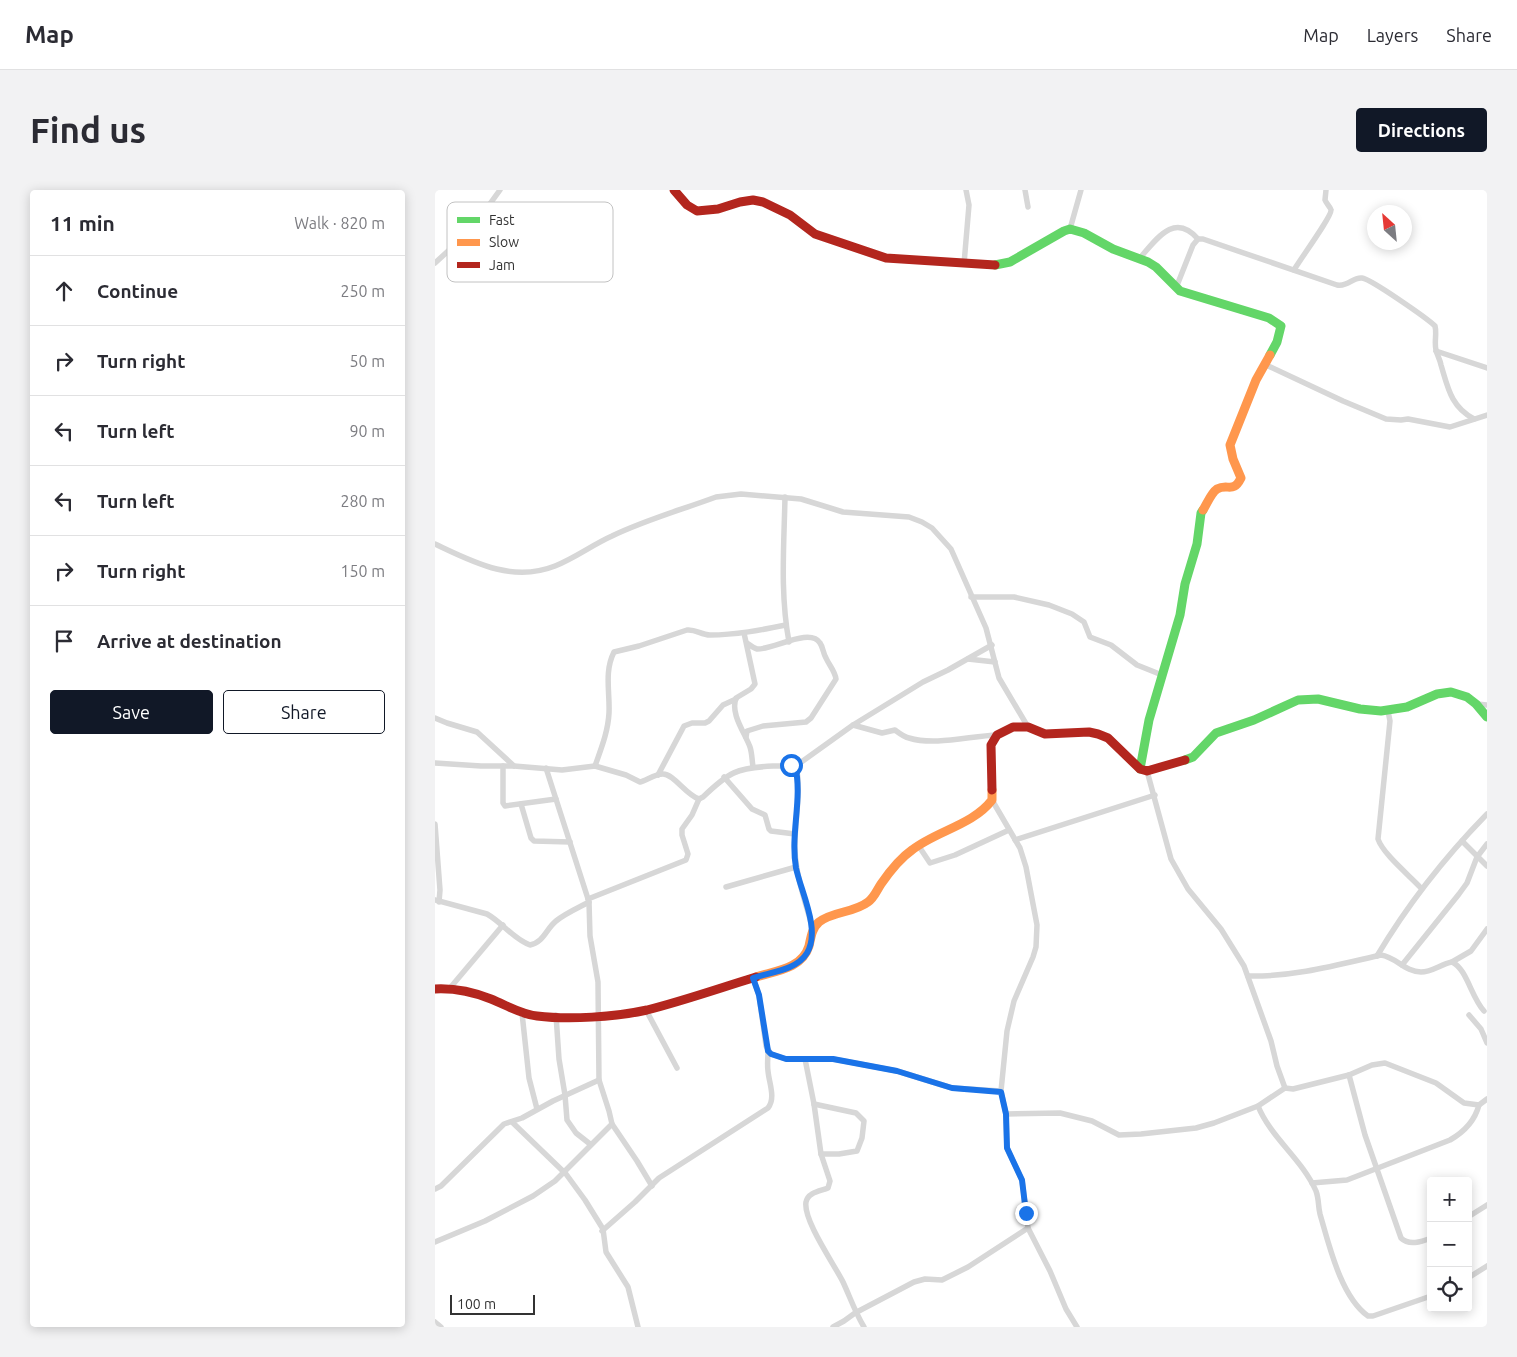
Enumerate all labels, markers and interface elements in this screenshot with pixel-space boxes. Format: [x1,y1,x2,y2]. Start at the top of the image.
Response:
text: Map [25,21,74,48]
text: Map [1303,25,1339,45]
text: Layers [1367,25,1418,45]
text: Share [1446,25,1492,45]
button: Directions [1356,108,1487,152]
text: Find us [30,110,146,150]
legend [447,202,613,282]
north arrow [1367,205,1412,250]
text: 11 min [50,211,115,235]
text: Fast [489,212,515,228]
text: Walk · 820 m [294,214,385,232]
text: Slow [489,234,519,250]
text: Jam [489,257,515,273]
icon: ahead [50,277,78,305]
text: Continue [97,280,178,302]
text: 250 m [340,282,385,300]
icon: right [50,347,78,375]
text: Turn right [97,350,185,372]
text: 50 m [349,352,385,370]
icon: left [50,417,78,445]
text: Turn left [97,420,175,442]
text: 90 m [349,422,385,440]
icon: left [50,487,78,515]
text: Turn left [97,490,175,512]
text: 280 m [340,492,385,510]
icon: right [50,557,78,585]
text: Turn right [97,560,185,582]
text: 150 m [340,562,385,580]
icon: arrive [50,627,78,655]
text: Arrive at destination [97,630,282,652]
button: Save [50,690,213,734]
button: Share [223,690,385,734]
route start [780,754,803,777]
map controls [1427,1177,1472,1312]
button: + [1427,1177,1472,1222]
route end [1015,1202,1038,1225]
button: − [1427,1222,1472,1267]
button: locate [1427,1267,1472,1312]
scale bar [450,1292,535,1315]
text: 100 m [457,1296,496,1312]

